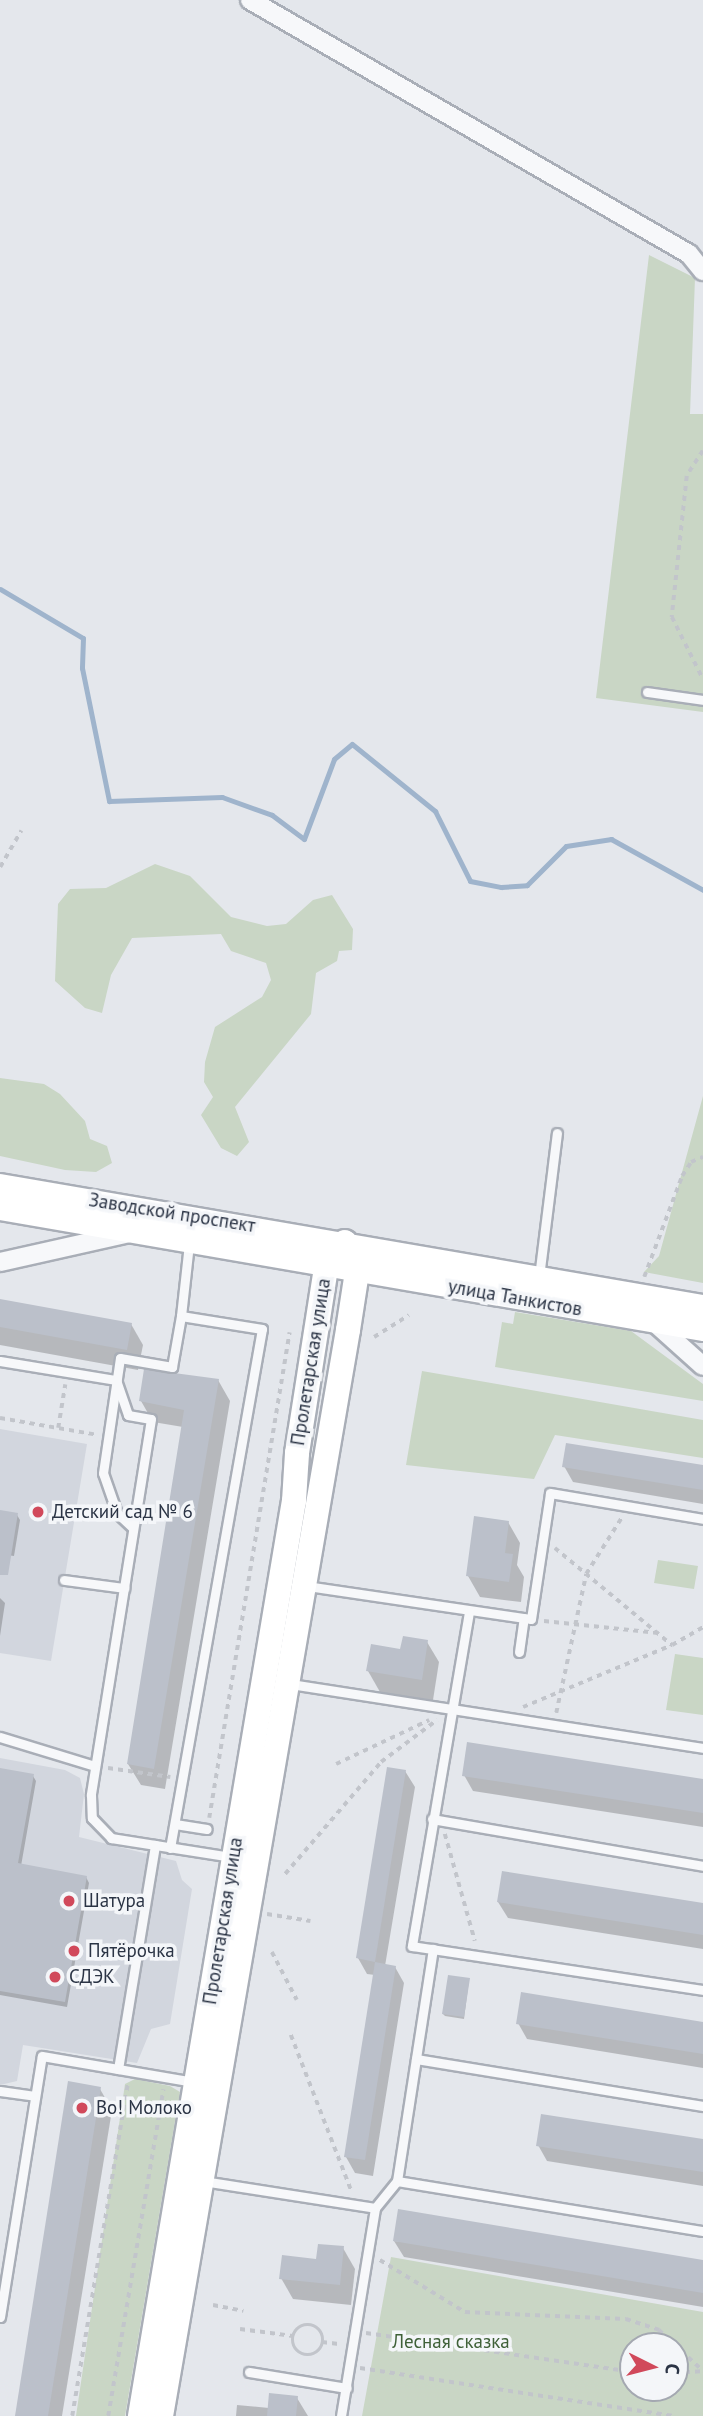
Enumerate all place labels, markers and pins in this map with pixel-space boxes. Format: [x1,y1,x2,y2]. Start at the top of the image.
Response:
place label: Детский сад № 6 [52,1501,193,1523]
marker: Детский сад № 6 [30,1504,46,1520]
place label: Шатура [83,1890,145,1912]
marker: Шатура [61,1893,77,1909]
place label: Пятёрочка [88,1940,175,1962]
marker: Пятёрочка [66,1943,82,1959]
place label: СДЭК [69,1966,115,1988]
marker: СДЭК [47,1969,63,1985]
place label: Во! Молоко [96,2097,192,2119]
marker: Во! Молоко [74,2100,90,2116]

